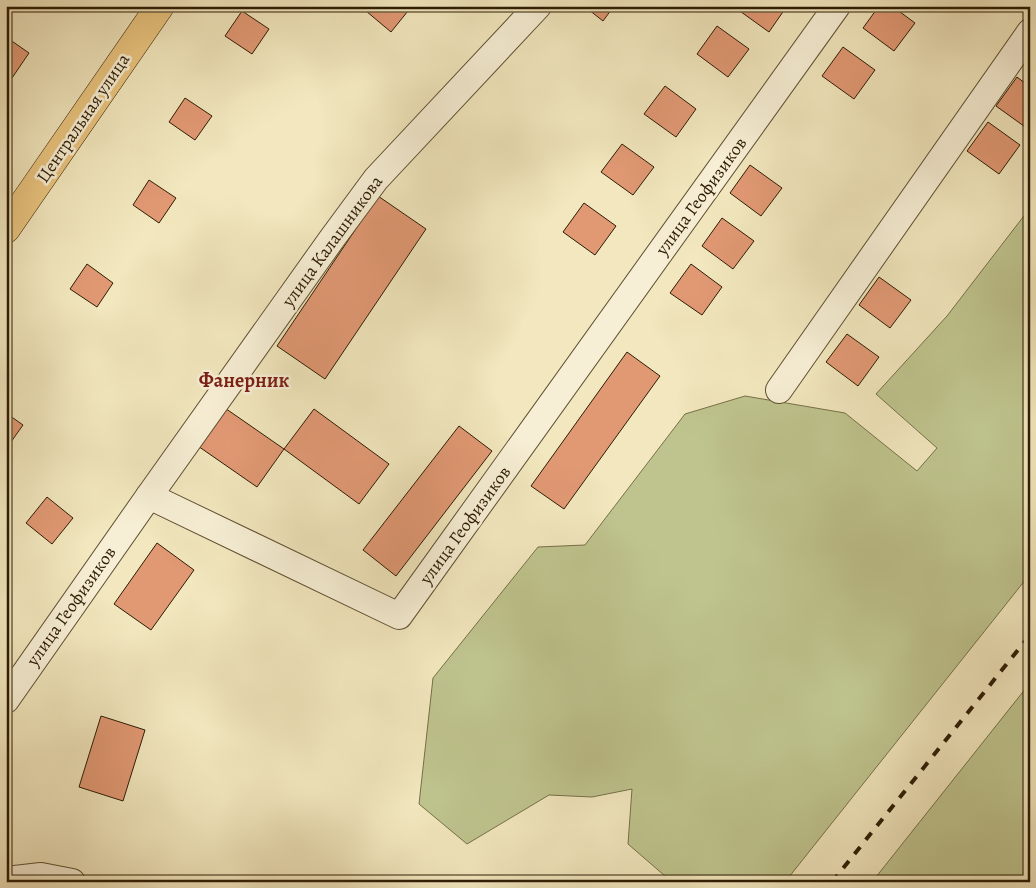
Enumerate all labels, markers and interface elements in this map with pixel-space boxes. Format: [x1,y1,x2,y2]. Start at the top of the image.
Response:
street label: Центральная улица [31,48,136,187]
street label: улица Геофизиков [649,132,752,261]
street label: улица Калашникова [276,170,388,312]
district label: Фанерник [199,367,290,394]
street label: улица Геофизиков [413,461,516,590]
street label: улица Геофизиков [20,541,121,671]

